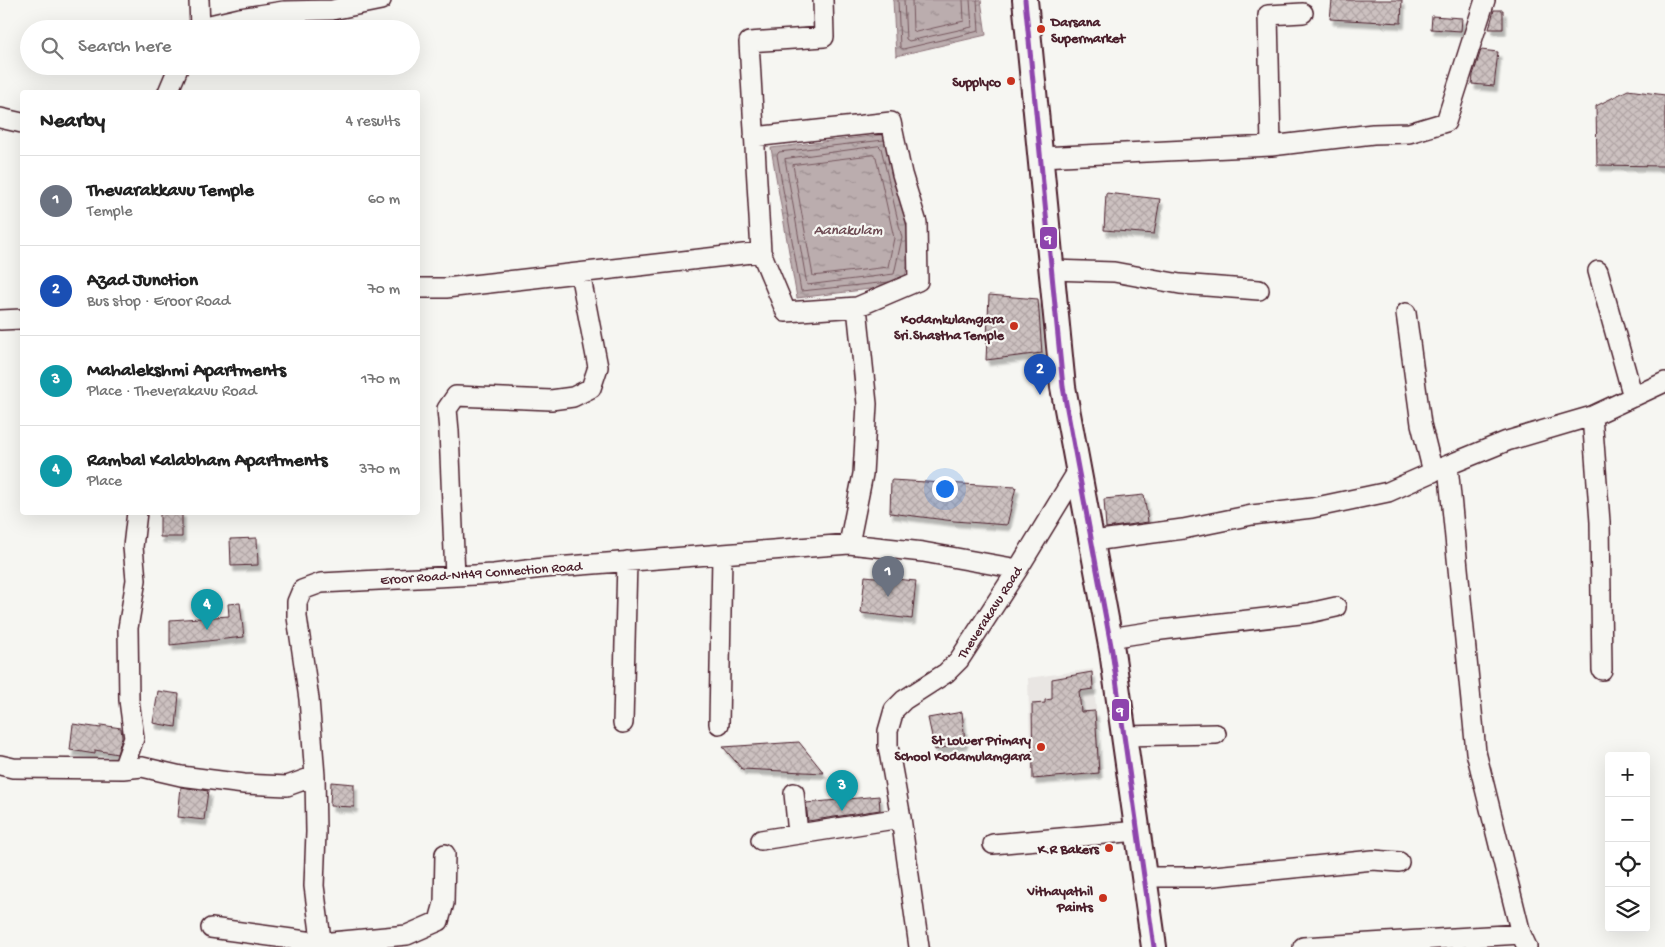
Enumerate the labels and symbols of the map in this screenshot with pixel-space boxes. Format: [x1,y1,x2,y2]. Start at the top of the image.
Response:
place label: Darsana Supermarket [1049,15,1126,48]
marker: Darsana Supermarket [1035,23,1047,35]
place label: Supplyco [952,75,1002,92]
marker: Supplyco [1005,75,1017,87]
water label: Aanakulam [814,222,883,240]
line badge: 9 [1039,226,1058,250]
text: 9 [1043,232,1052,249]
place label: Kodamkulamgara Sri.Shastha Temple [894,312,1005,345]
marker: Kodamkulamgara Sri.Shastha Temple [1008,320,1020,332]
pin: 2 [1024,354,1056,395]
your location [932,476,958,502]
pin: 1 [872,556,904,597]
street label: Eroor Road-NH49 Connection Road [380,559,584,590]
street label: Theverakavu Road [954,562,1028,664]
pin: 4 [191,589,223,630]
line badge: 9 [1111,698,1130,722]
text: 9 [1115,704,1124,721]
place label: St Lower Primary School Kodamulamgara [895,733,1032,766]
marker: St Lower Primary School Kodamulamgara [1035,741,1047,753]
pin: 3 [826,770,858,811]
place label: K.R Bakers [1037,842,1100,859]
marker: K.R Bakers [1103,842,1115,854]
place label: Vithayathil Paints [1026,884,1094,917]
marker: Vithayathil Paints [1097,892,1109,904]

